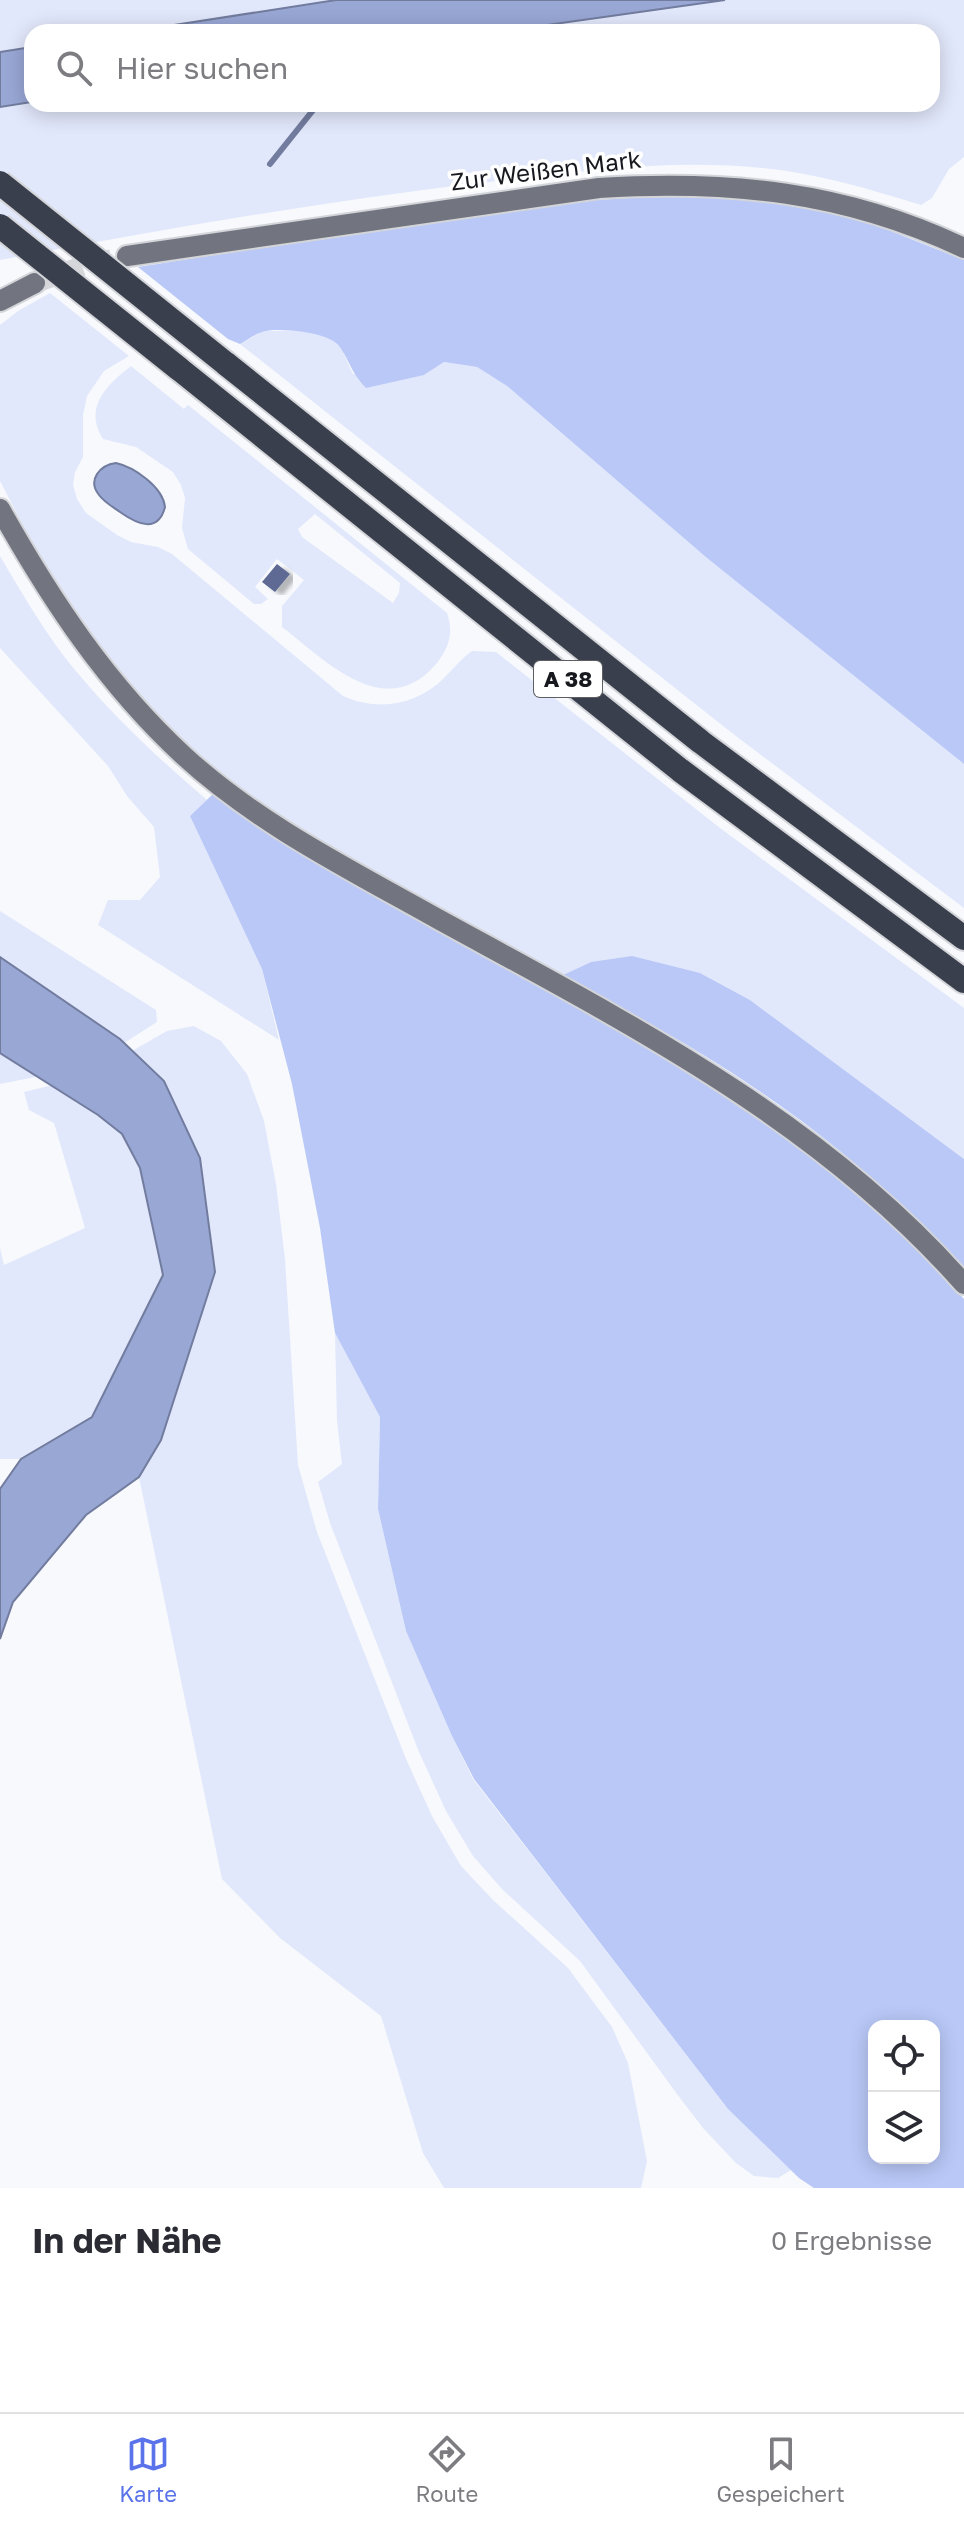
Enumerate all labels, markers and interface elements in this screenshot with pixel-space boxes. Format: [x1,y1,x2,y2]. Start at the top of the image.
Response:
search box [24,24,940,112]
icon: search [52,46,96,90]
text: Hier suchen [116,50,288,86]
street label: Zur Weißen Mark [449,143,643,196]
road number: A 38 [534,661,602,697]
map controls [868,2020,940,2164]
button: locate [868,2020,940,2092]
button: layers [868,2092,940,2164]
text: In der Nähe [32,2220,222,2260]
text: 0 Ergebnisse [771,2225,932,2256]
tab: Karte [119,2432,177,2507]
tab: Route [415,2432,478,2507]
tab: Gespeichert [717,2432,845,2507]

